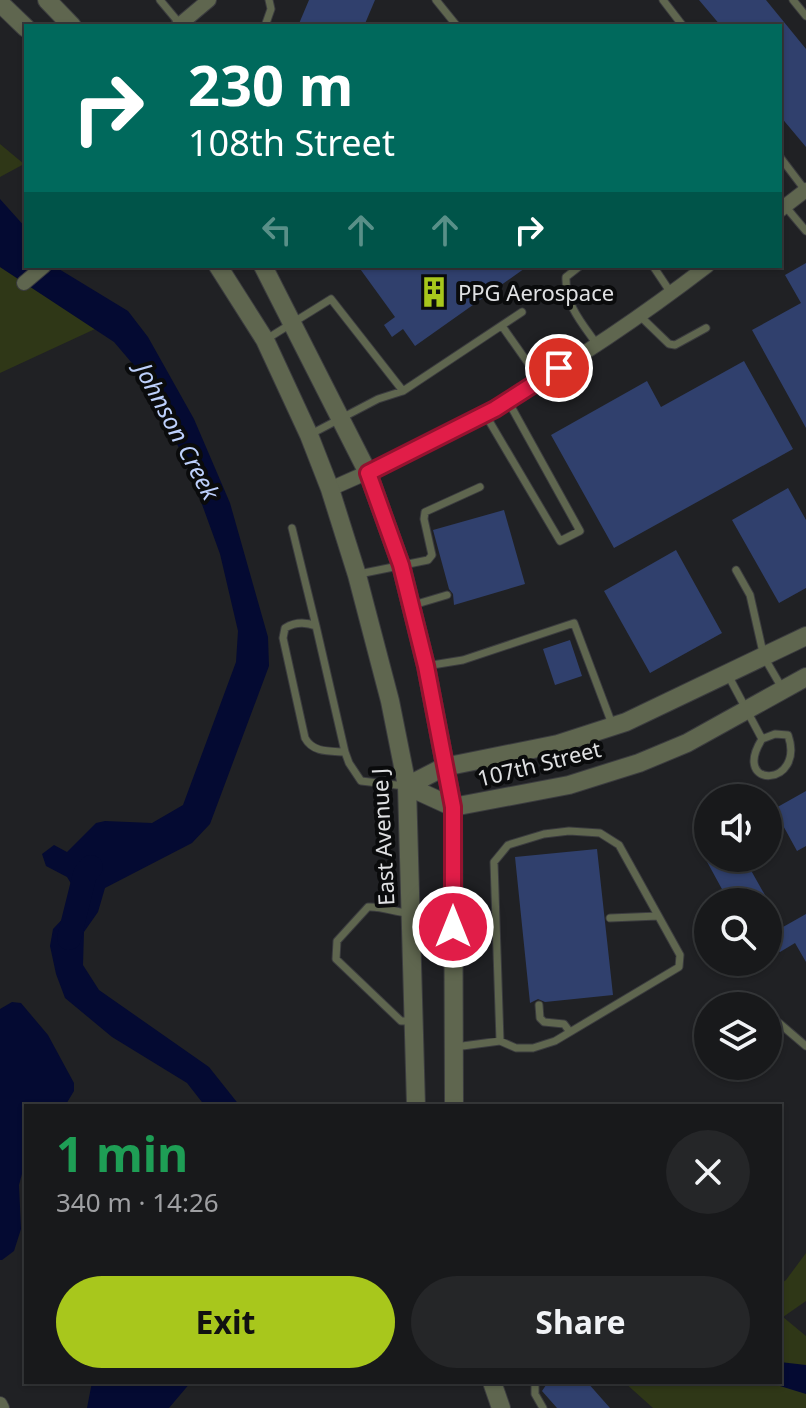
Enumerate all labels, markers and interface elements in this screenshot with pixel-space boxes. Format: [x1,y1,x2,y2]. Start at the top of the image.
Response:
text: 230 m [188,46,353,122]
icon: right [56,56,160,160]
text: 108th Street [188,118,395,167]
icon: left [255,208,299,252]
icon: ahead [339,208,383,252]
icon: ahead [423,208,467,252]
icon: right [507,208,551,252]
building icon: PPG Aerospace [417,275,451,309]
place label: PPG Aerospace [458,277,614,307]
pin [525,334,593,402]
icon: arrive [537,346,581,390]
water label: Johnson Creek [126,353,229,506]
street label: 107th Street [474,733,604,793]
street label: East Avenue J [363,767,401,907]
map controls [694,784,782,1080]
button: sound [694,784,782,872]
position arrow [411,885,495,969]
button: search [694,888,782,976]
button: layers [694,992,782,1080]
text: 1 min [56,1121,188,1186]
button: close [666,1130,750,1214]
text: 340 m · 14:26 [56,1184,219,1220]
button: Exit [56,1276,395,1368]
button: Share [411,1276,750,1368]

